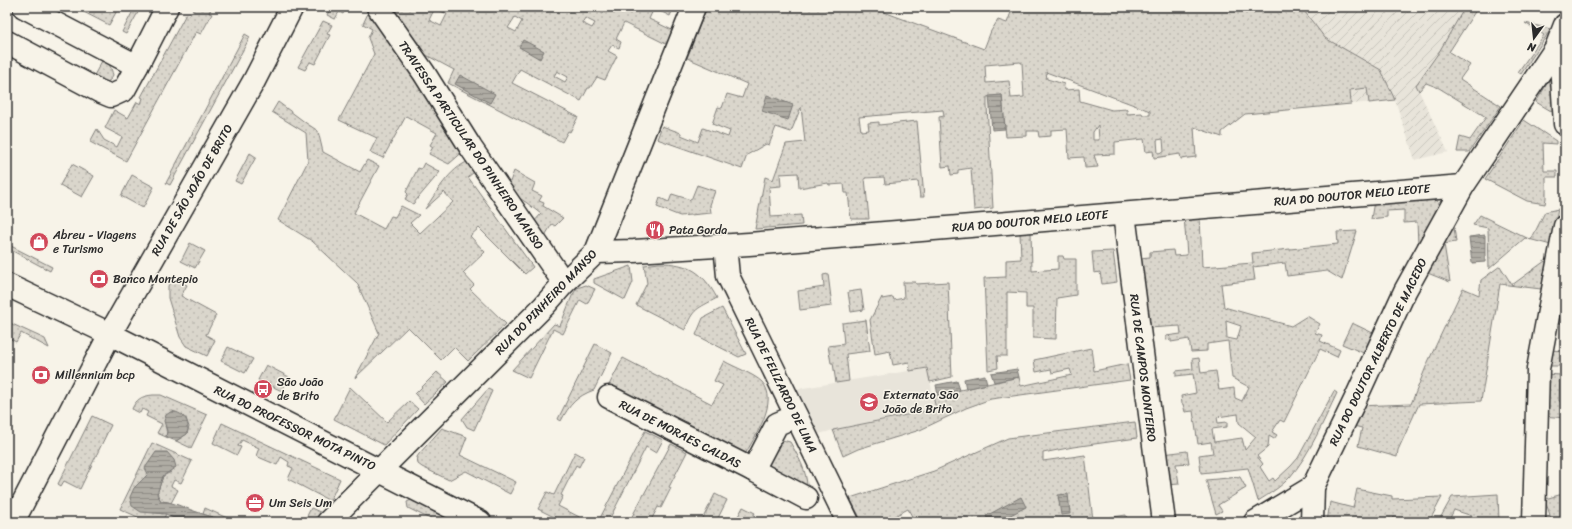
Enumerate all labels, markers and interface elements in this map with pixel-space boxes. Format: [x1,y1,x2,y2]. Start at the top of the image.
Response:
north arrow [1514,18,1554,58]
street label: TRAVESSA PARTICULAR DO PINHEIRO MANSO [392,36,550,254]
text: N [1525,37,1539,58]
street label: RUA DE SÃO JOÃO DE BRITO [145,120,239,260]
street label: RUA DO DOUTOR MELO LEOTE [1273,177,1432,213]
street label: RUA DO DOUTOR MELO LEOTE [951,203,1110,239]
restaurant icon: Pata Gorda [644,219,666,241]
place label: Pata Gorda [669,219,727,241]
place label: Abreu - Viagens e Turismo [52,224,136,260]
shop icon: Abreu - Viagens e Turismo [28,231,50,253]
street label: RUA DO PINHEIRO MANSO [489,244,603,360]
street label: RUA DO DOUTOR ALBERTO DE MACEDO [1323,254,1433,450]
bank icon: Banco Montepio [88,268,110,290]
place label: Banco Montepio [113,268,198,290]
street label: RUA DE CAMPOS MONTEIRO [1123,293,1163,444]
street label: RUA DE FELIZARDO DE LIMA [739,313,824,457]
bank icon: Millennium bcp [30,364,52,386]
place label: Millennium bcp [55,364,136,386]
place label: São João de Brito [277,371,324,407]
bus stop icon: São João de Brito [252,378,274,400]
street label: RUA DO PROFESSOR MOTA PINTO [210,379,380,477]
place label: Externato São João de Brito [882,384,959,420]
school or university icon: Externato São João de Brito [858,391,880,413]
street label: RUA DE MORAES CALDAS [615,394,745,475]
office icon: Um Seis Um [244,492,266,514]
place label: Um Seis Um [269,492,332,514]

